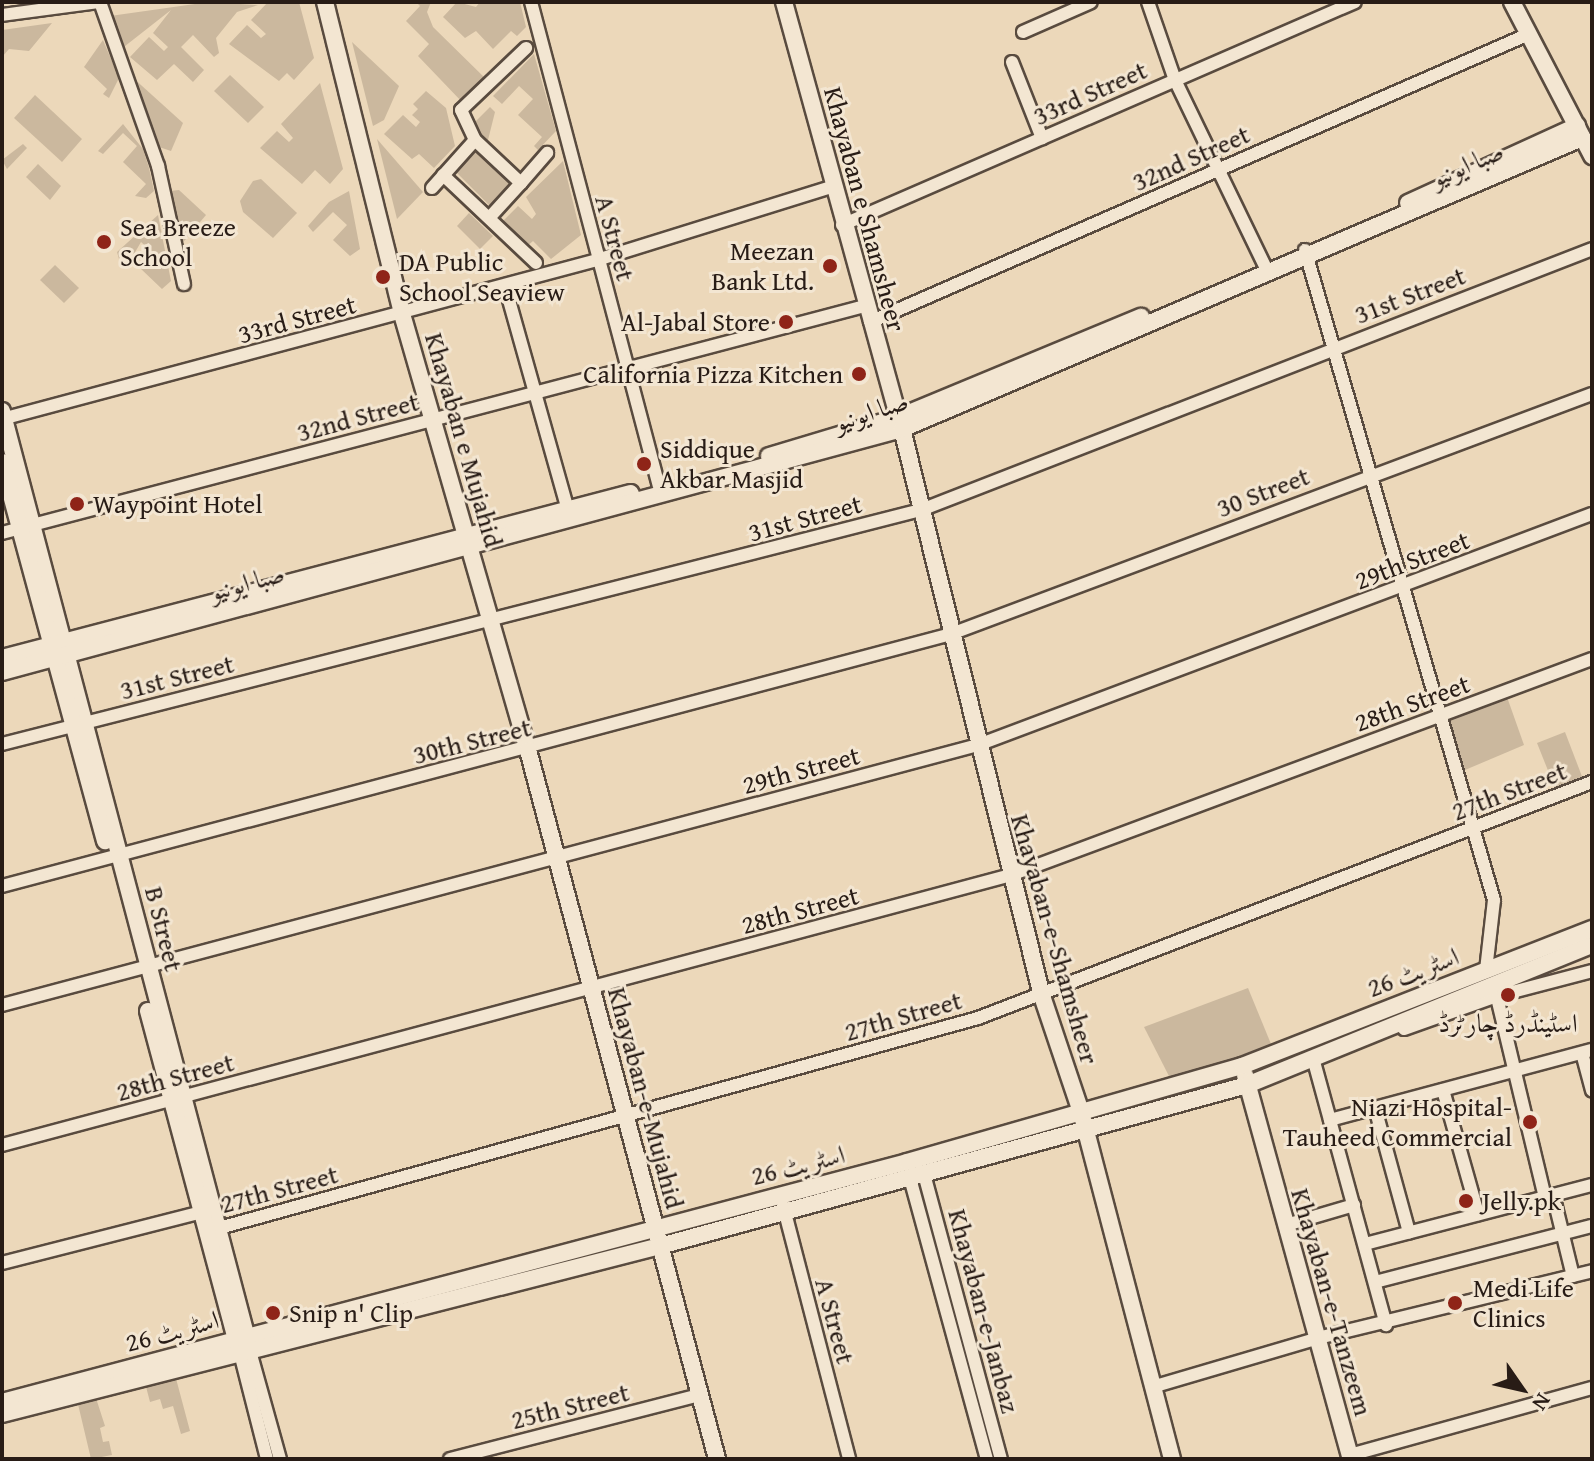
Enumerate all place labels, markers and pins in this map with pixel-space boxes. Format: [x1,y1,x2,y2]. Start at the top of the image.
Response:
place label: Sea Breeze School [120,211,236,272]
marker: Sea Breeze School [95,233,113,251]
place label: Meezan Bank Ltd. [711,235,814,296]
place label: DA Public School Seaview [399,246,565,308]
marker: Meezan Bank Ltd. [821,257,839,275]
marker: DA Public School Seaview [374,268,392,286]
place label: Al-Jabal Store [621,306,770,338]
marker: Al-Jabal Store [777,313,795,331]
place label: California Pizza Kitchen [583,358,843,390]
marker: California Pizza Kitchen [850,365,868,383]
place label: Siddique Akbar Masjid [660,433,803,494]
marker: Siddique Akbar Masjid [635,455,653,473]
place label: Waypoint Hotel [93,488,263,520]
marker: Waypoint Hotel [68,495,86,513]
marker: اسٹینڈرڈ چارٹرڈ [1499,986,1517,1004]
place label: اسٹینڈرڈ چارٹرڈ [1438,1007,1578,1039]
place label: Niazi Hospital- Tauheed Commercial [1283,1091,1512,1152]
marker: Niazi Hospital- Tauheed Commercial [1519,1111,1541,1133]
place label: Jelly.pk [1482,1185,1561,1217]
marker: Jelly.pk [1457,1192,1475,1210]
place label: Medi Life Clinics [1473,1272,1574,1334]
marker: Medi Life Clinics [1444,1292,1466,1314]
place label: Snip n' Clip [289,1297,413,1329]
marker: Snip n' Clip [264,1304,282,1322]

